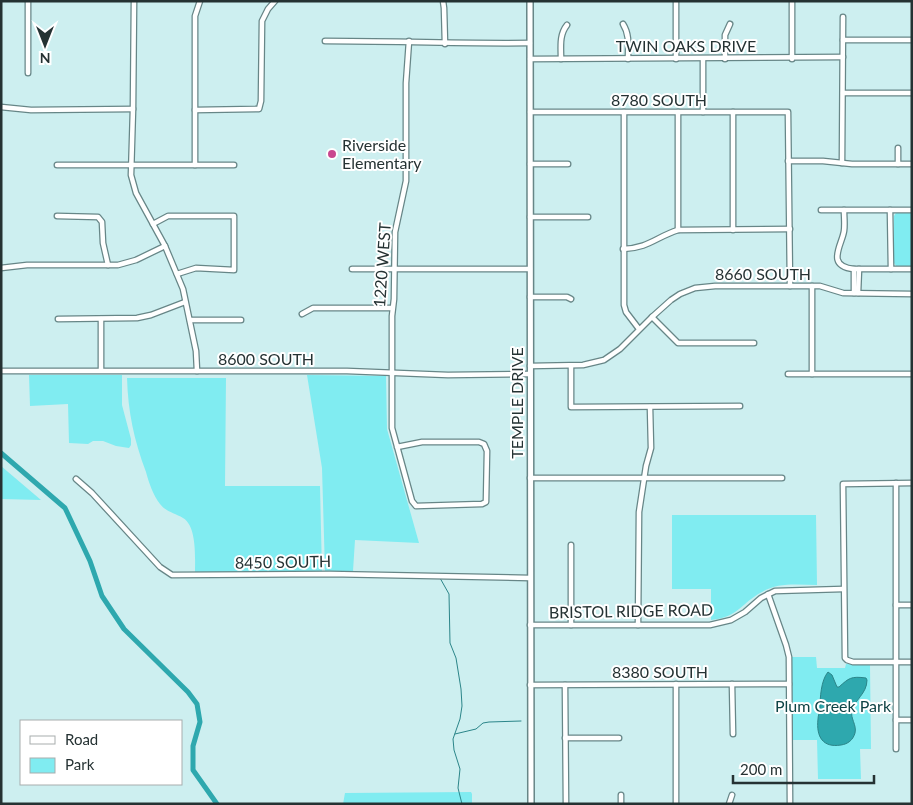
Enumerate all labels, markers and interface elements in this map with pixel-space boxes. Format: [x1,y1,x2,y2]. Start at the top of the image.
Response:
north arrow [20,20,70,70]
street label: TWIN OAKS DRIVE [616,36,756,55]
text: N [40,50,50,67]
street label: 8780 SOUTH [611,90,707,109]
place label: Riverside Elementary [342,135,422,172]
marker: Riverside Elementary [326,148,338,160]
street label: 1220 WEST [369,221,394,308]
street label: 8660 SOUTH [715,264,811,283]
street label: TEMPLE DRIVE [507,347,526,459]
street label: 8600 SOUTH [218,349,314,368]
street label: 8450 SOUTH [235,551,331,572]
street label: BRISTOL RIDGE ROAD [549,600,713,621]
street label: 8380 SOUTH [612,662,708,681]
park label: Plum Creek Park [775,696,892,715]
legend [20,720,182,785]
text: Road [65,730,98,748]
scale bar [733,752,874,784]
text: Park [65,755,95,773]
text: 200 m [740,760,782,778]

